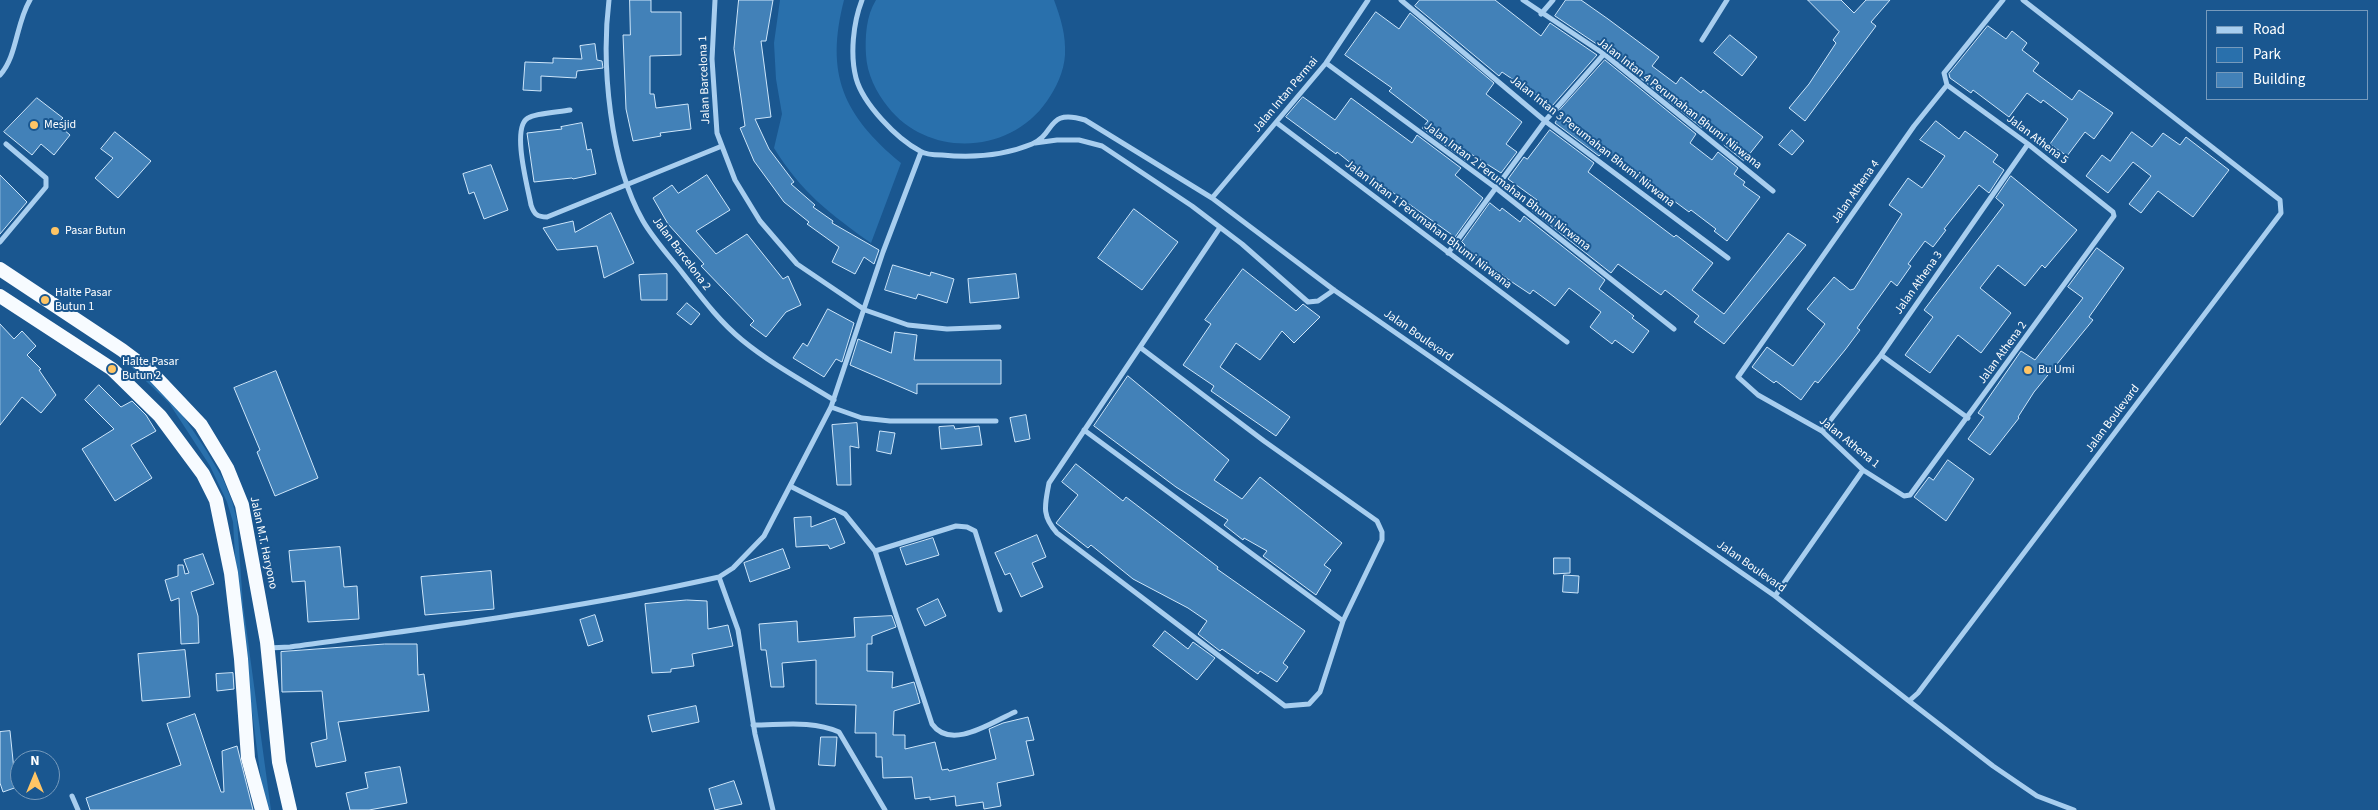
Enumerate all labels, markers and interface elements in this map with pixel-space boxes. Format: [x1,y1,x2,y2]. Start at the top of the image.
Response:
legend [2206,10,2368,100]
text: Road [2253,19,2285,40]
street label: Jalan Barcelona 1 [696,35,714,125]
street label: Jalan Intan 4 Perumahan Bhumi Nirwana [1594,35,1764,173]
text: Park [2253,44,2281,65]
street label: Jalan Intan Permai [1250,54,1322,136]
text: Building [2253,69,2305,90]
street label: Jalan Intan 3 Perumahan Bhumi Nirwana [1507,73,1677,211]
street label: Jalan Athena 5 [2003,112,2071,168]
place label: Mesjid [44,118,76,132]
marker: Mesjid [28,119,40,131]
street label: Jalan Intan 2 Perumahan Bhumi Nirwana [1421,120,1593,254]
street label: Jalan Intan 1 Perumahan Bhumi Nirwana [1342,158,1514,292]
street label: Jalan Athena 4 [1829,158,1883,226]
street label: Jalan Barcelona 2 [649,214,713,294]
place label: Pasar Butun [65,224,126,238]
marker: Pasar Butun [49,225,61,237]
street label: Jalan Athena 3 [1892,249,1946,317]
place label: Halte Pasar Butun 1 [55,286,112,314]
marker: Halte Pasar Butun 1 [39,294,51,306]
street label: Jalan Boulevard [1381,307,1455,365]
street label: Jalan Athena 2 [1976,319,2030,387]
place label: Halte Pasar Butun 2 [122,355,179,383]
marker: Halte Pasar Butun 2 [106,363,118,375]
place label: Bu Umi [2038,363,2075,377]
marker: Bu Umi [2022,364,2034,376]
street label: Jalan Boulevard [2083,382,2143,456]
street label: Jalan Athena 1 [1816,414,1882,472]
street label: Jalan M.T. Haryono [246,495,280,591]
street label: Jalan Boulevard [1714,538,1788,596]
north arrow [10,750,60,800]
text: N [30,751,40,771]

